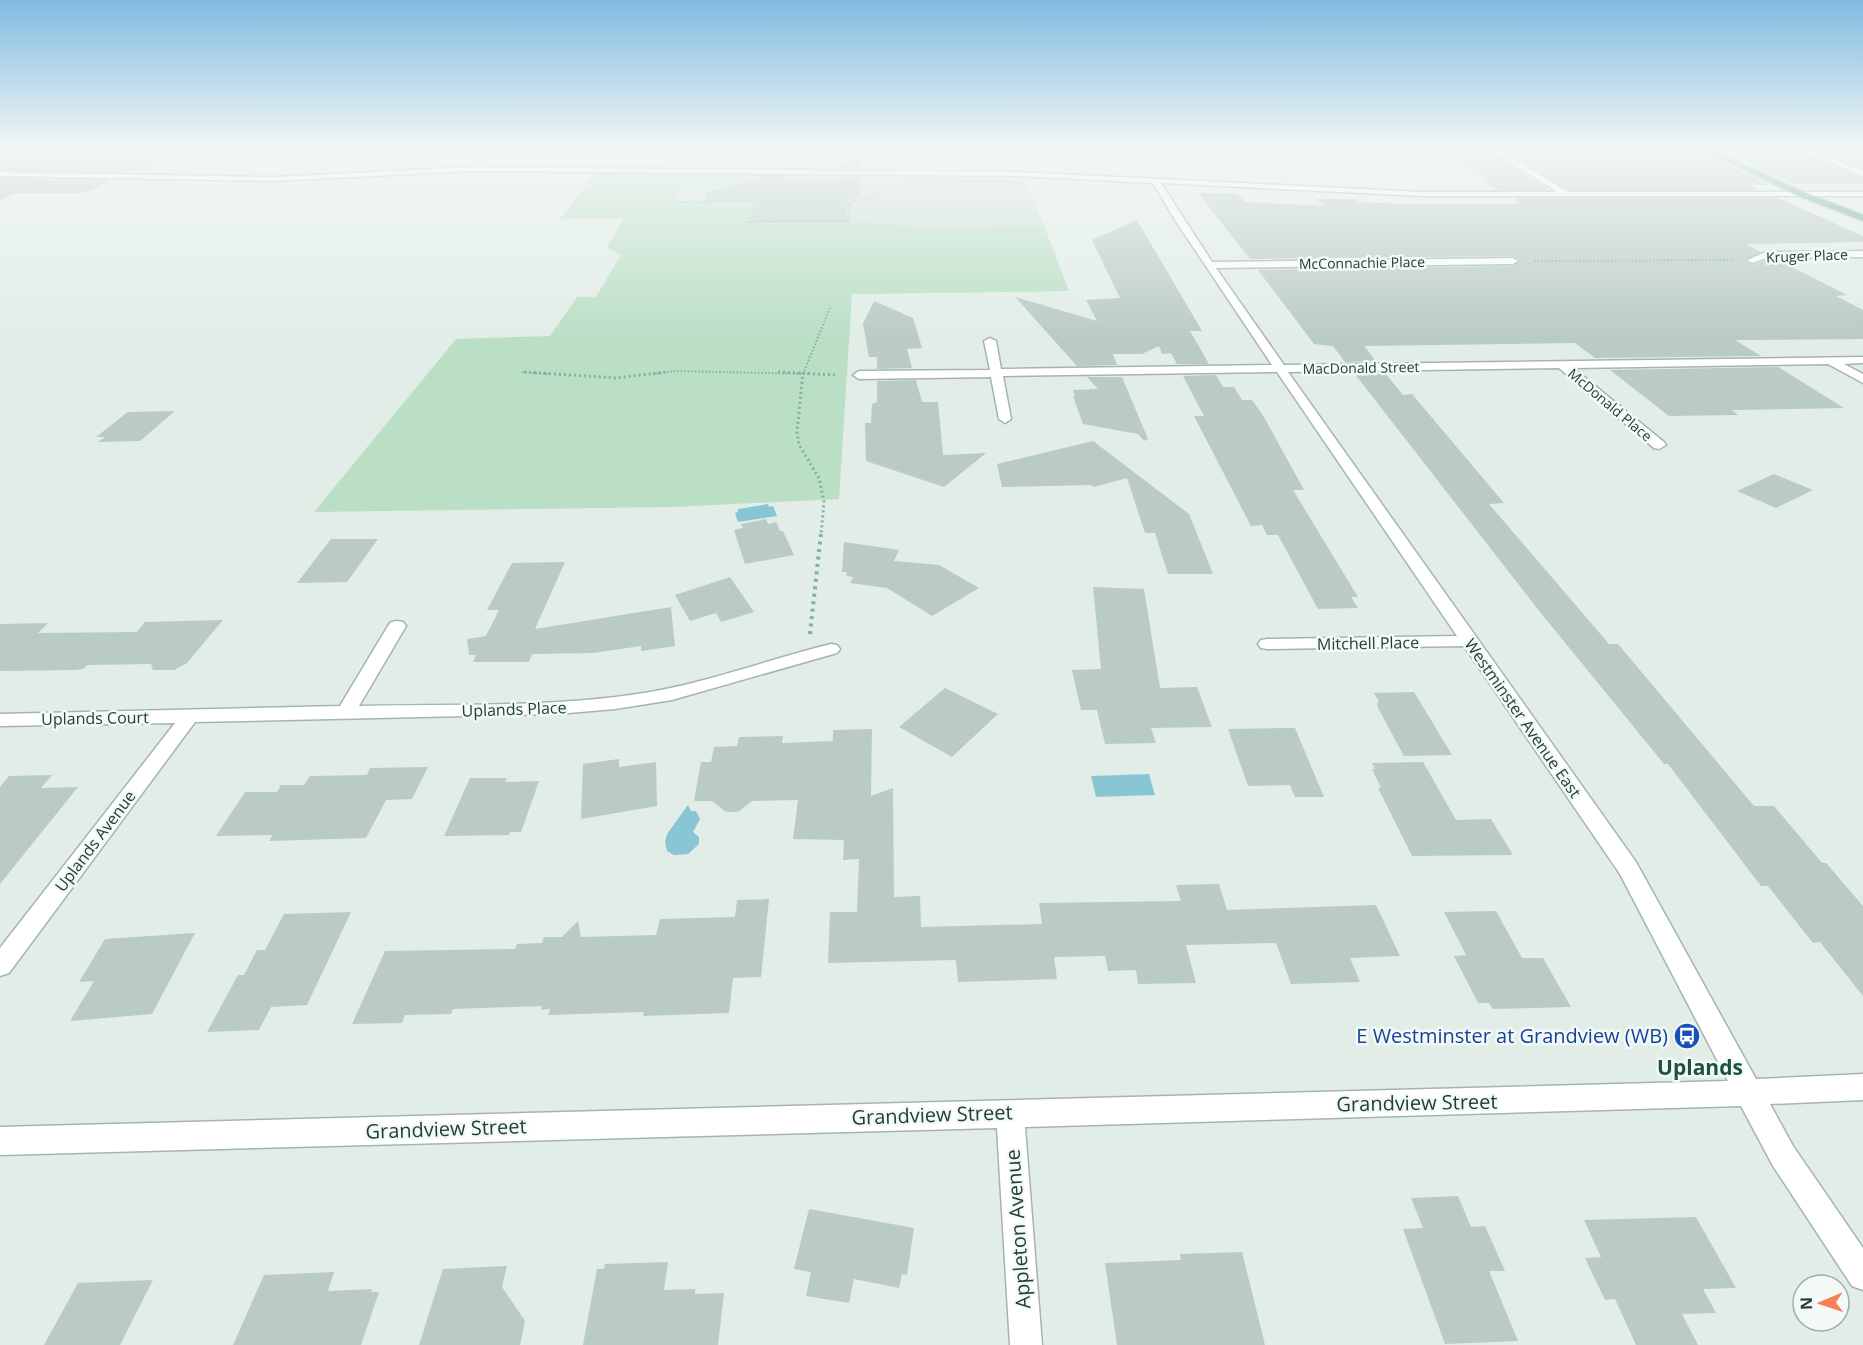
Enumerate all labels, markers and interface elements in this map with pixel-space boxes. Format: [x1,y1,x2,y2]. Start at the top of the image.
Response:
street label: Kruger Place [1766,245,1848,266]
street label: McConnachie Place [1299,252,1425,273]
street label: MacDonald Street [1302,357,1420,378]
street label: McDonald Place [1564,364,1656,445]
street label: Mitchell Place [1317,631,1419,655]
street label: Westminster Avenue East [1460,634,1587,802]
street label: Uplands Place [461,696,567,722]
street label: Uplands Court [41,706,149,730]
street label: Uplands Avenue [50,786,140,896]
bus stop icon: E Westminster at Grandview (WB) [1672,1021,1702,1051]
place label: E Westminster at Grandview (WB) [1356,1022,1668,1049]
district label: Uplands [1657,1053,1743,1081]
street label: Grandview Street [1336,1088,1498,1117]
street label: Grandview Street [851,1098,1013,1131]
street label: Grandview Street [365,1112,527,1145]
street label: Appleton Avenue [998,1148,1037,1310]
north arrow [1791,1273,1851,1333]
text: N [1795,1297,1817,1310]

